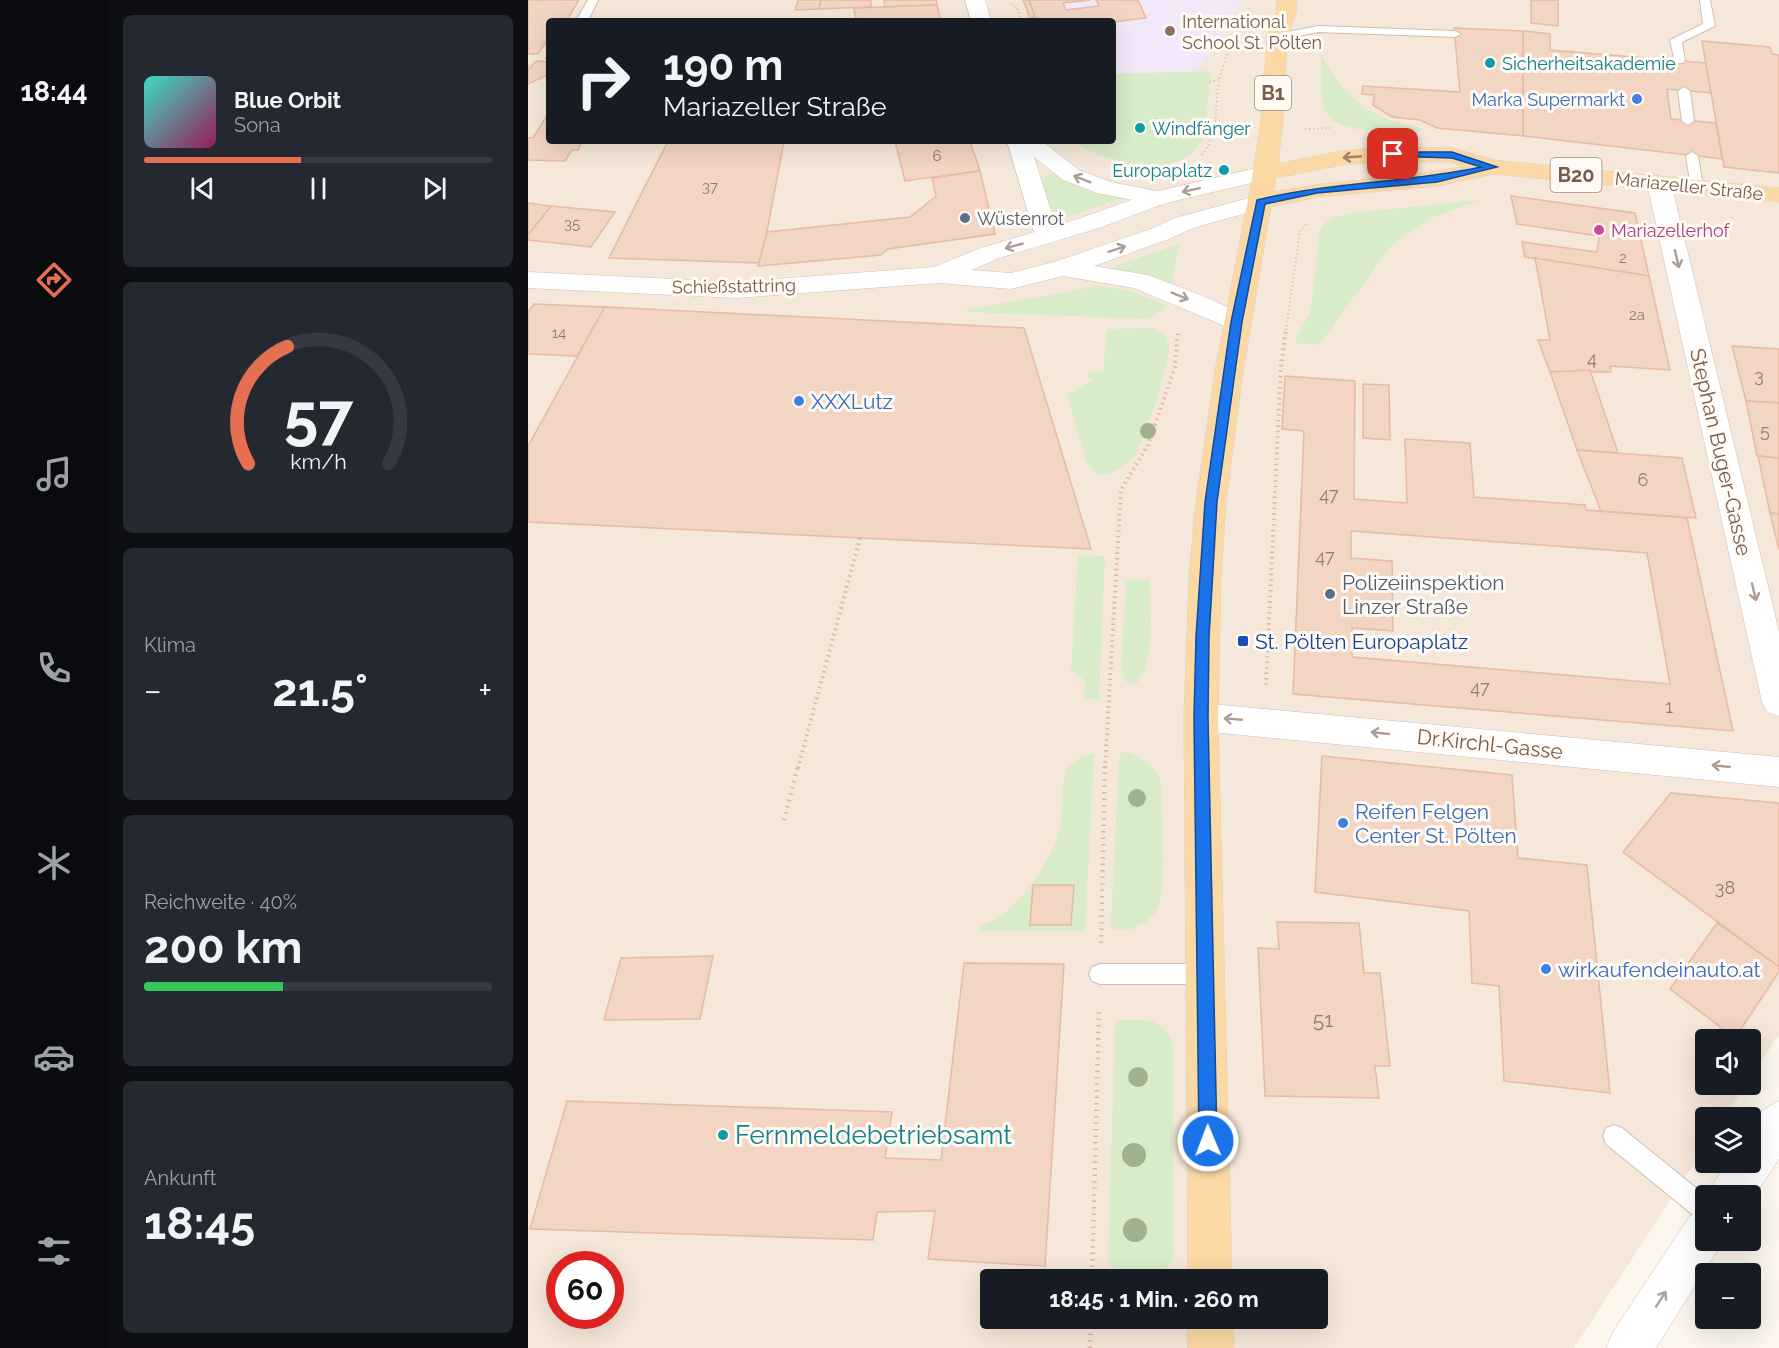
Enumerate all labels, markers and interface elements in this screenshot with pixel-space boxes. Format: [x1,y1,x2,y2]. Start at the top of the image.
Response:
place label: International School St. Pölten [1182,11,1322,53]
marker: International School St. Pölten [1163,24,1177,38]
text: 190 m [663,41,783,90]
icon: right [564,42,642,120]
place label: Sicherheitsakademie [1502,53,1676,74]
marker: Sicherheitsakademie [1483,56,1497,70]
text: 18:44 [20,76,88,107]
road number: B1 [1255,76,1291,110]
text: Blue Orbit [234,87,341,113]
place label: Marka Supermarkt [1471,89,1625,110]
text: Mariazeller Straße [663,91,887,122]
marker: Marka Supermarkt [1630,92,1644,106]
text: Sona [234,113,281,137]
place label: Windfänger [1152,118,1251,139]
marker: Windfänger [1133,121,1147,135]
pin [1367,128,1418,179]
icon: arrive [1376,137,1409,170]
house number: 6 [932,147,942,165]
one-way arrow [1342,152,1362,163]
road number: B20 [1550,158,1602,192]
place label: Europaplatz [1112,160,1212,181]
marker: Europaplatz [1217,163,1231,177]
street label: Mariazeller Straße [1614,168,1765,204]
icon: previous [186,172,219,205]
icon: pause [302,172,335,205]
icon: next [418,172,451,205]
one-way arrow [1073,173,1091,184]
house number: 37 [702,178,718,196]
one-way arrow [1182,185,1201,196]
place label: Wüstenrot [977,208,1064,229]
marker: Wüstenrot [958,211,972,225]
house number: 35 [564,215,580,233]
place label: Mariazellerhof [1611,220,1731,241]
marker: Mariazellerhof [1592,223,1606,237]
one-way arrow [1005,241,1024,252]
one-way arrow [1107,242,1126,253]
house number: 2 [1619,249,1627,267]
one-way arrow [1671,250,1683,269]
icon: directions [33,259,75,301]
street label: Schießstattring [672,274,796,298]
one-way arrow [1170,291,1189,302]
house number: 2a [1629,306,1645,324]
house number: 14 [552,324,566,342]
street label: Stephan Buger-Gasse [1685,346,1757,558]
house number: 4 [1587,348,1597,369]
house number: 3 [1754,365,1764,386]
text: 57 [283,380,354,454]
place label: XXXLutz [811,389,893,414]
marker: XXXLutz [792,394,806,408]
house number: 5 [1760,420,1770,441]
text: km/h [290,450,346,475]
icon: music [33,453,75,495]
house number: 6 [1638,469,1649,490]
house number: 47 [1319,484,1339,505]
house number: 47 [1315,546,1335,567]
place label: Polizeiinspektion Linzer Straße [1342,570,1504,619]
one-way arrow [1749,582,1760,602]
marker: Polizeiinspektion Linzer Straße [1323,587,1337,601]
place label: St. Pölten Europaplatz [1255,629,1468,654]
text: Klima [144,633,196,657]
marker: St. Pölten Europaplatz [1236,634,1250,648]
icon: phone [33,647,75,689]
text: 21.5° [272,664,368,717]
text: − [144,671,162,710]
text: + [478,671,492,710]
house number: 47 [1470,677,1490,698]
house number: 1 [1665,696,1673,717]
one-way arrow [1223,713,1243,724]
street label: Dr.Kirchl-Gasse [1416,724,1564,764]
one-way arrow [1371,727,1391,738]
one-way arrow [1711,760,1731,771]
place label: Reifen Felgen Center St. Pölten [1355,799,1517,848]
marker: Reifen Felgen Center St. Pölten [1336,816,1350,830]
icon: climate [33,842,75,884]
house number: 38 [1715,877,1735,898]
text: Reichweite · 40% [144,890,297,914]
text: 200 km [144,921,302,974]
place label: wirkaufendeinauto.at [1558,957,1761,982]
marker: wirkaufendeinauto.at [1539,962,1553,976]
house number: 51 [1313,1007,1333,1032]
map controls [1695,1029,1761,1329]
button: sound [1695,1029,1761,1095]
icon: car [33,1036,75,1078]
button: layers [1695,1107,1761,1173]
position arrow [1176,1109,1240,1173]
place label: Fernmeldebetriebsamt [735,1120,1012,1150]
marker: Fernmeldebetriebsamt [716,1128,730,1142]
text: Ankunft [144,1166,217,1190]
button: + [1695,1185,1761,1251]
text: 18:45 [144,1197,255,1250]
icon: filters [33,1230,75,1272]
speed limit sign: 60 [546,1251,624,1329]
button: − [1695,1263,1761,1329]
text: 18:45 · 1 Min. · 260 m [1049,1286,1259,1312]
one-way arrow [1656,1291,1668,1308]

